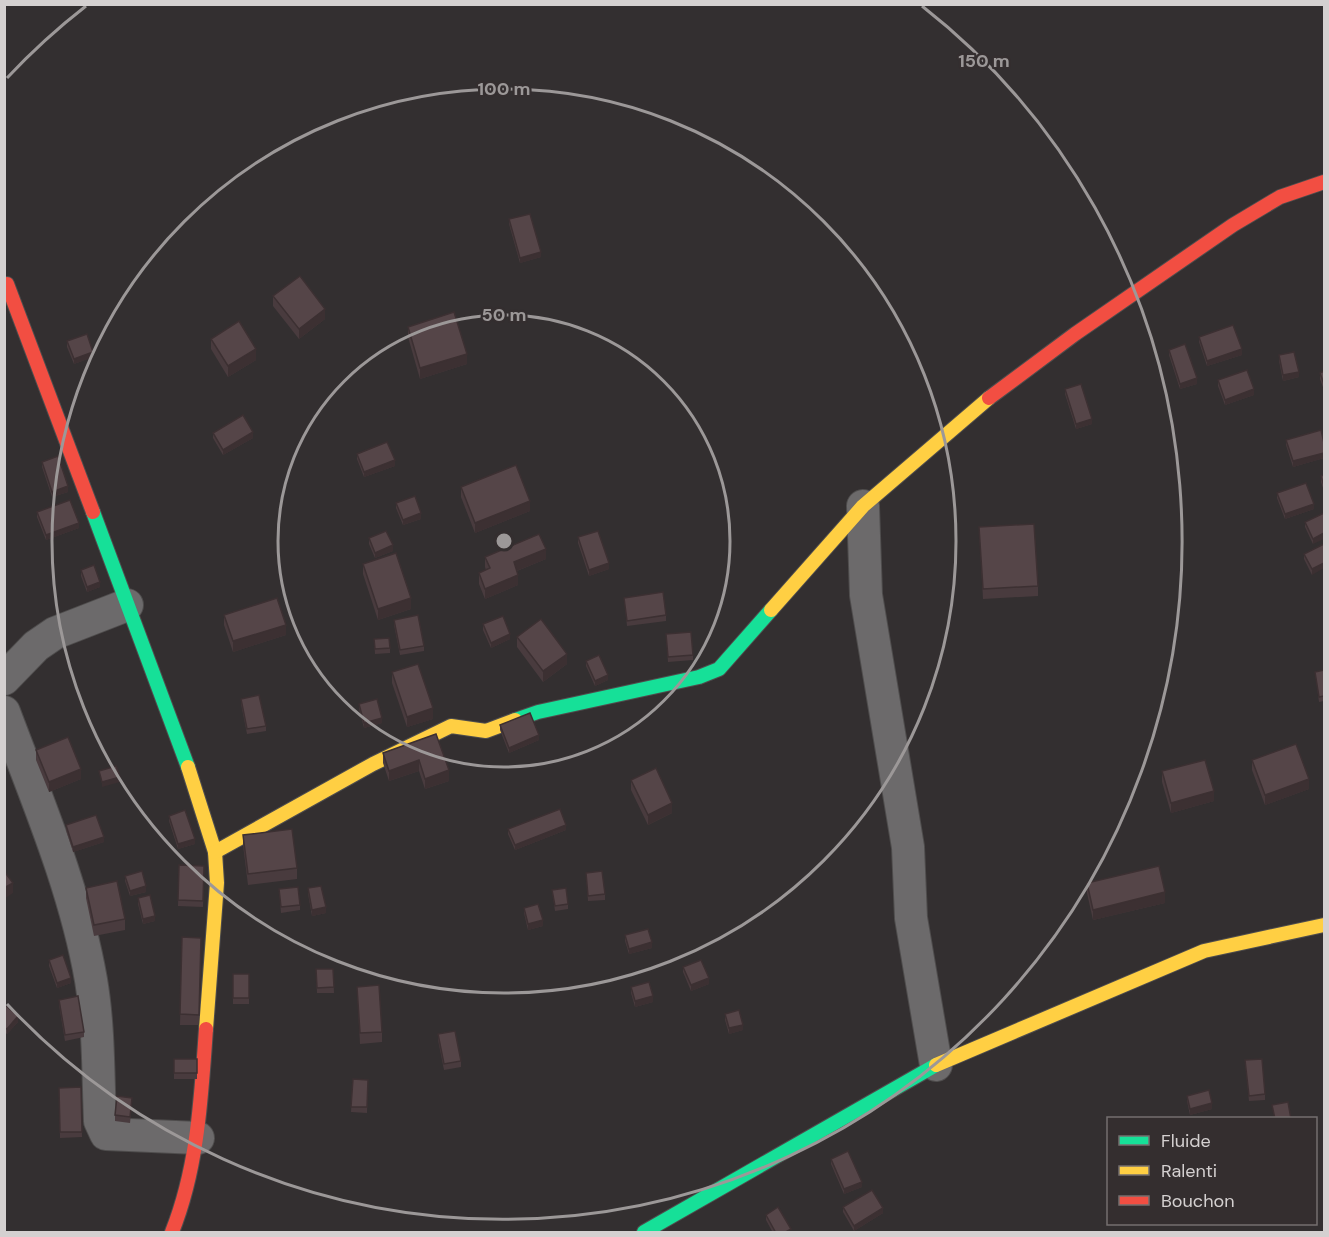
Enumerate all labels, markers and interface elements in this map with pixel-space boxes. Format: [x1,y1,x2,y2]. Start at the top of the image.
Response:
text: 150 m [958,49,1010,73]
text: 100 m [477,77,531,101]
text: 50 m [481,303,527,327]
centre of rings [494,531,514,551]
legend [1107,1117,1317,1225]
text: Fluide [1161,1129,1211,1153]
text: Ralenti [1161,1159,1217,1183]
text: Bouchon [1161,1189,1235,1213]

